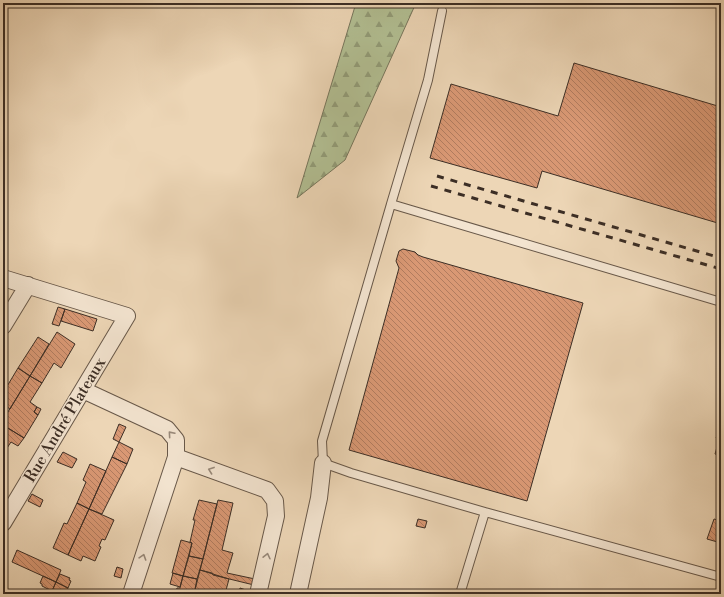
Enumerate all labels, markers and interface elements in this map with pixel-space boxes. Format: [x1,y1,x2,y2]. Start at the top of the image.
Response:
street label: Rue André Plateaux [20,353,111,486]
one-way arrow [168,431,175,439]
one-way arrow [207,466,214,474]
one-way arrow [262,553,270,559]
one-way arrow [138,554,147,561]

